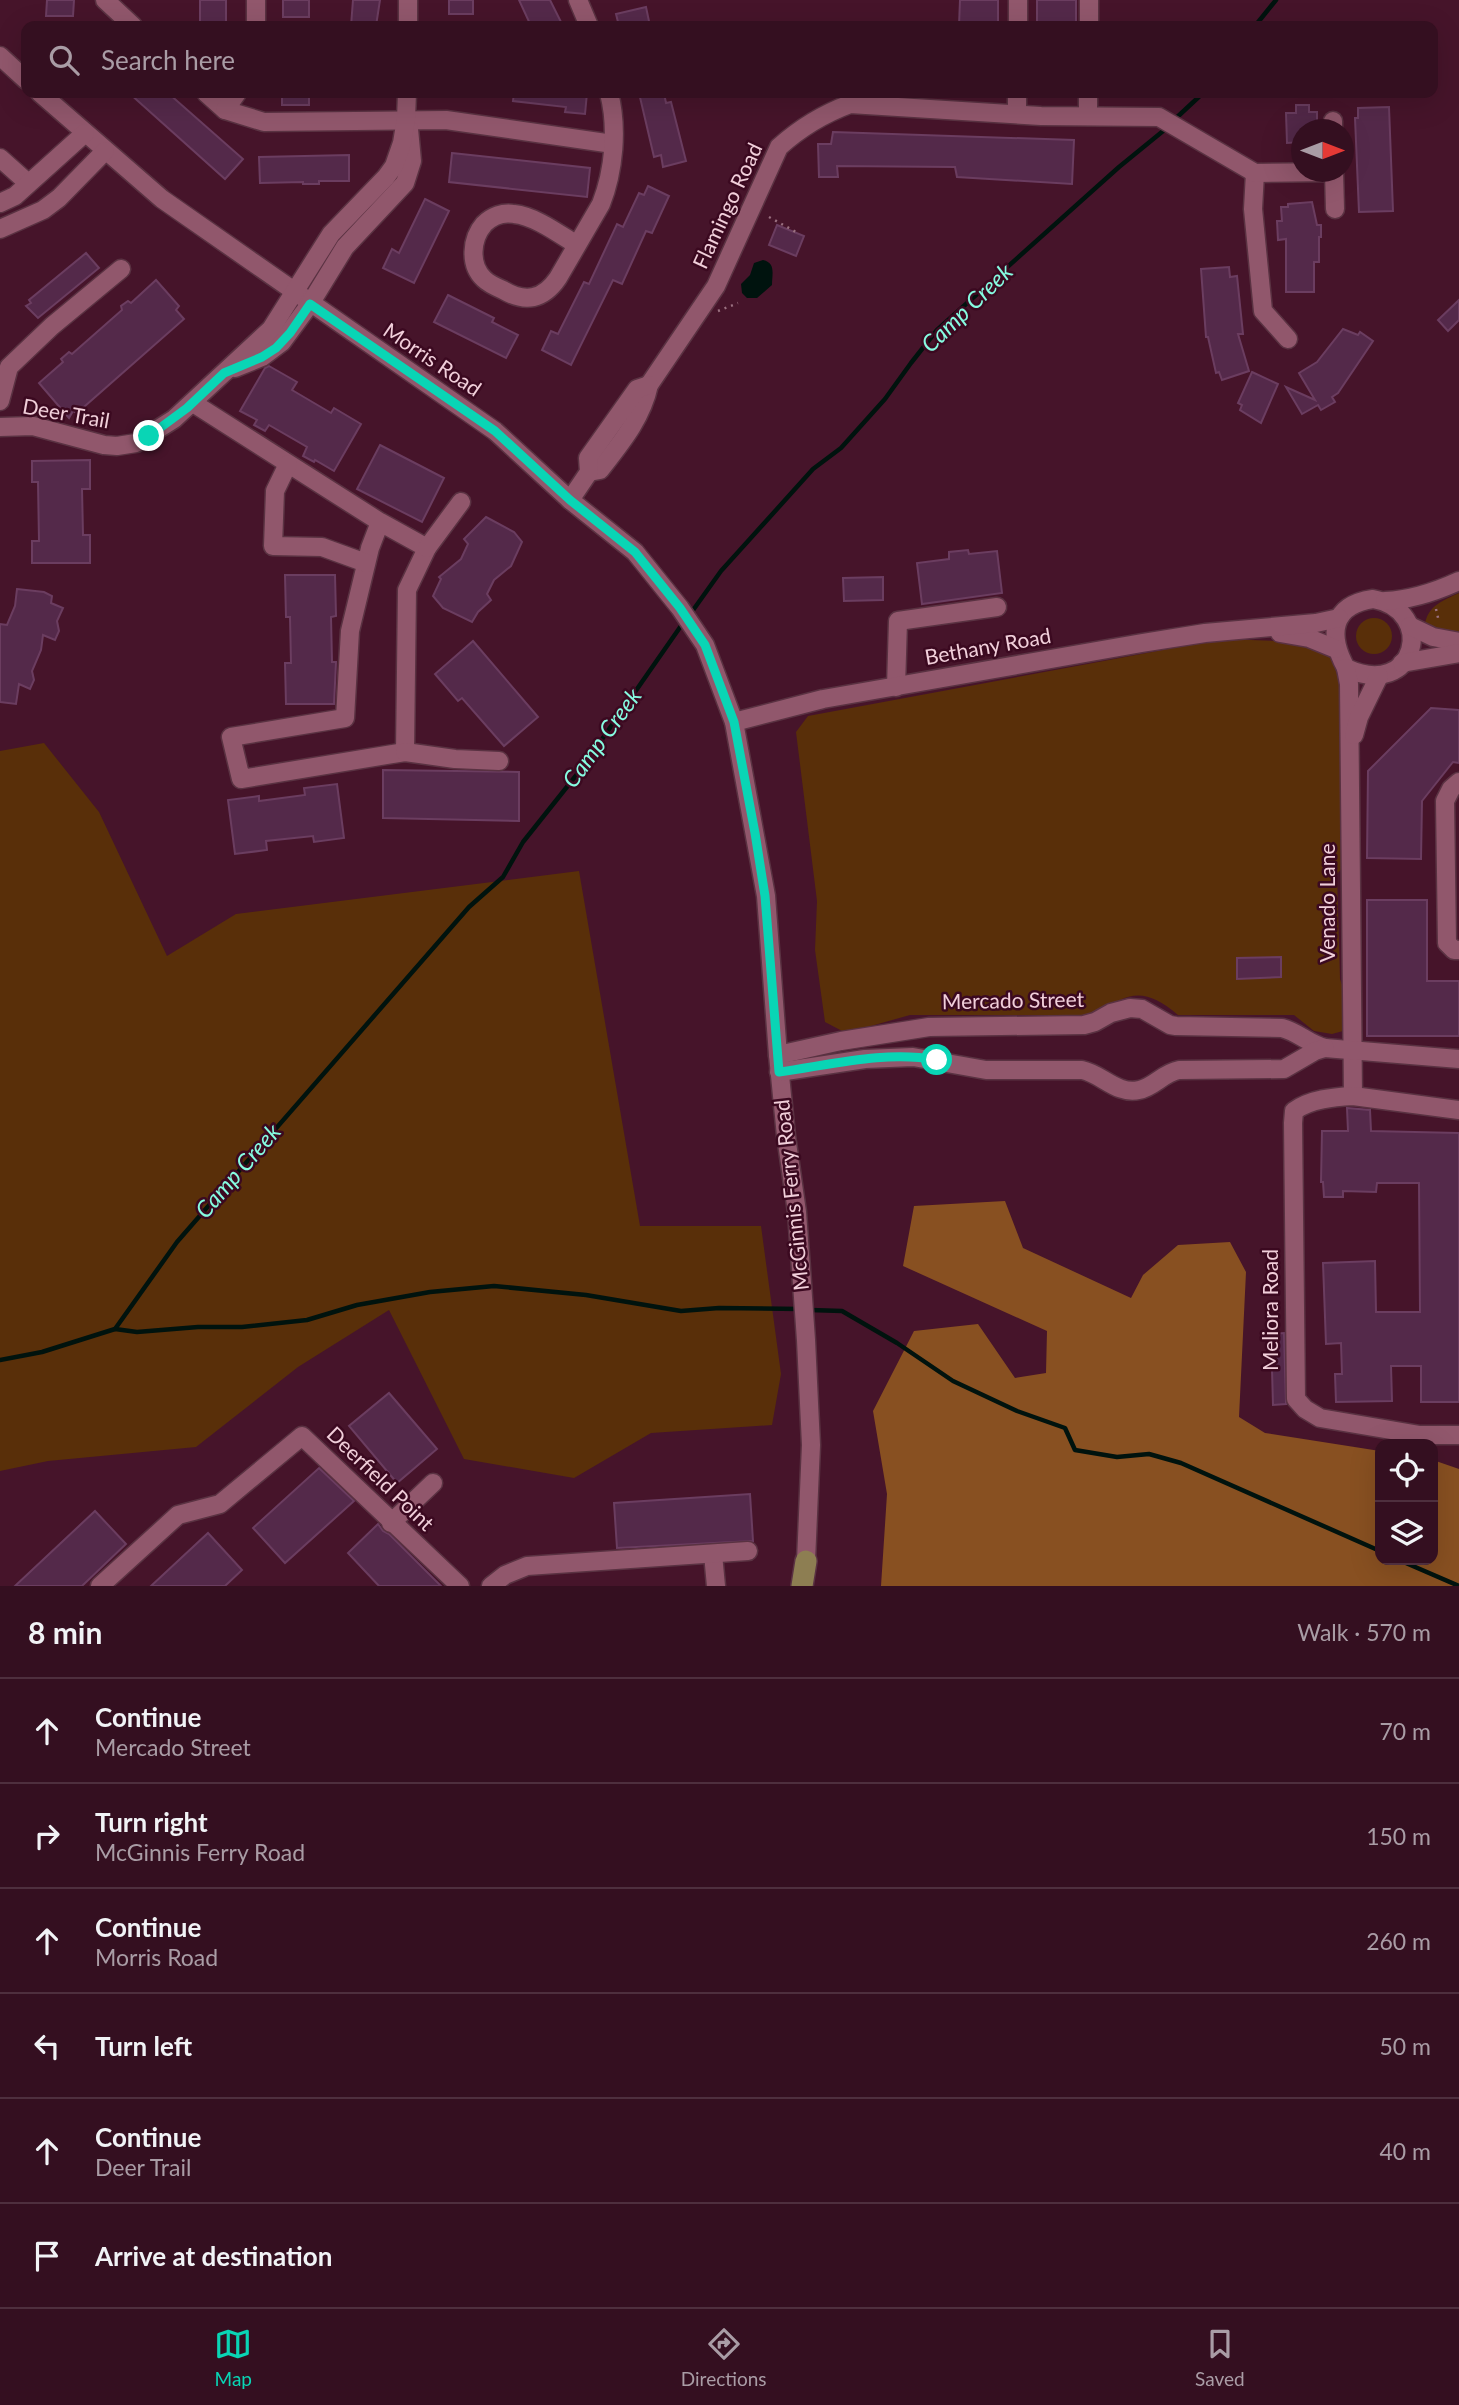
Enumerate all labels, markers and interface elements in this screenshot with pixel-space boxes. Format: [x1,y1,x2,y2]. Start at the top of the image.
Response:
search box [21,21,1438,98]
icon: search [45,41,83,79]
text: Search here [101,44,235,76]
north arrow [1291,119,1354,182]
street label: Flamingo Road [687,139,767,272]
water label: Camp Creek [915,256,1019,358]
street label: Morris Road [379,317,486,401]
street label: Deer Trail [21,393,112,432]
route end [133,420,164,451]
street label: Bethany Road [923,622,1053,669]
water label: Camp Creek [556,681,647,793]
street label: Venado Lane [1314,844,1339,962]
street label: Mercado Street [942,986,1085,1013]
route start [921,1044,952,1075]
street label: McGinnis Ferry Road [768,1098,813,1292]
water label: Camp Creek [189,1117,287,1223]
street label: Meliora Road [1257,1249,1282,1371]
street label: Deerfield Point [322,1421,440,1535]
map controls [1375,1439,1438,1565]
button: locate [1375,1439,1438,1502]
button: layers [1375,1502,1438,1565]
text: 8 min [28,1614,102,1650]
text: Walk · 570 m [1297,1618,1431,1646]
text: Continue [95,1701,201,1733]
icon: ahead [28,1712,66,1750]
text: 70 m [1380,1717,1431,1745]
text: Mercado Street [95,1733,251,1761]
text: Turn right [95,1806,208,1838]
icon: right [28,1817,66,1855]
text: 150 m [1366,1822,1431,1850]
text: McGinnis Ferry Road [95,1838,305,1866]
text: Continue [95,1911,201,1943]
icon: ahead [28,1922,66,1960]
text: 260 m [1366,1927,1431,1955]
text: Morris Road [95,1943,218,1971]
icon: left [28,2027,66,2065]
text: Turn left [95,2030,192,2062]
text: 50 m [1380,2032,1431,2060]
text: Continue [95,2121,201,2153]
icon: ahead [28,2132,66,2170]
text: 40 m [1380,2137,1431,2165]
text: Deer Trail [95,2153,191,2181]
icon: arrive [28,2237,66,2275]
text: Arrive at destination [95,2240,332,2272]
tab: Map [214,2325,252,2390]
tab: Directions [681,2325,767,2390]
tab: Saved [1195,2325,1245,2390]

